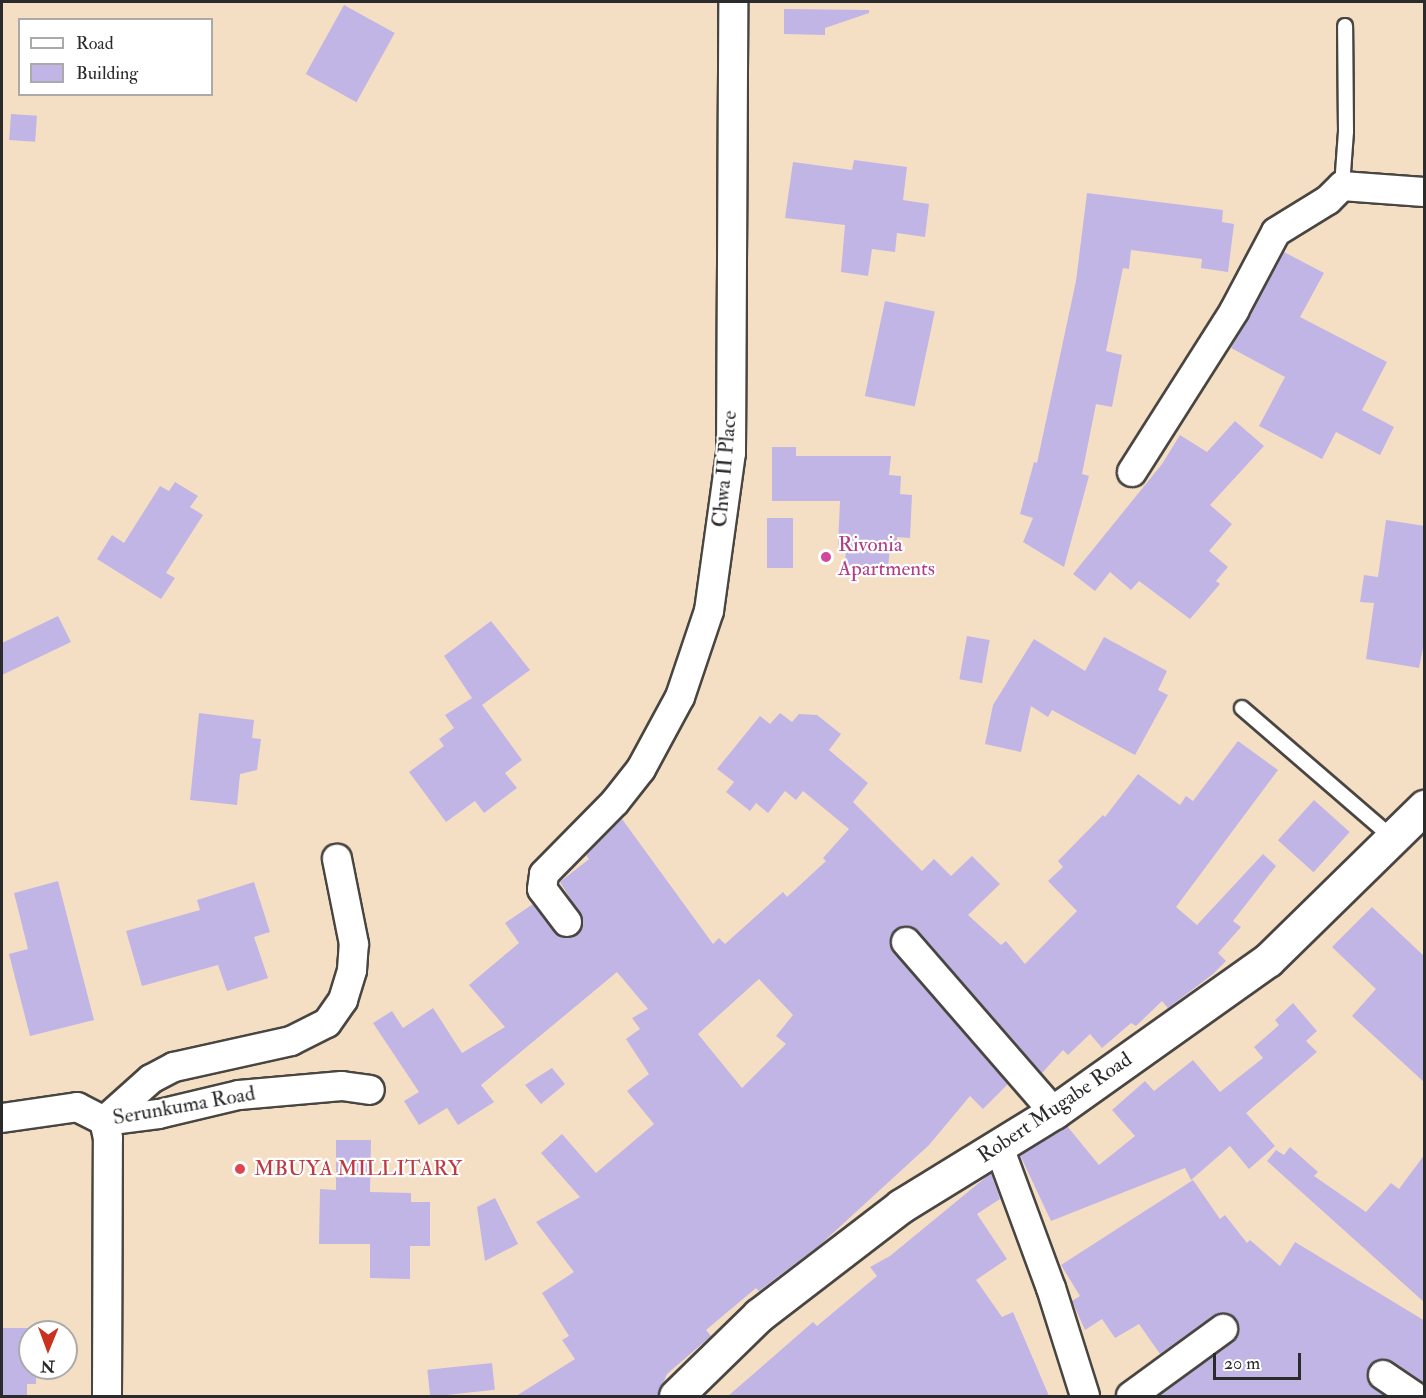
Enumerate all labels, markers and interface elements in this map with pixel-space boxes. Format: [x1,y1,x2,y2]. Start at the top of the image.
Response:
legend [18,18,213,96]
text: Road [76,32,114,55]
text: Building [76,62,138,85]
street label: Chwa II Place [707,410,743,528]
place label: Rivonia Apartments [838,532,935,582]
marker: Rivonia Apartments [819,550,833,564]
street label: Robert Mugabe Road [973,1047,1137,1169]
street label: Serunkuma Road [111,1081,257,1131]
place label: MBUYA MILLITARY [254,1156,462,1182]
marker: MBUYA MILLITARY [231,1160,249,1178]
north arrow [18,1320,78,1380]
scale bar [1216,1341,1304,1379]
text: 20 m [1224,1352,1260,1375]
text: N [40,1356,55,1376]

